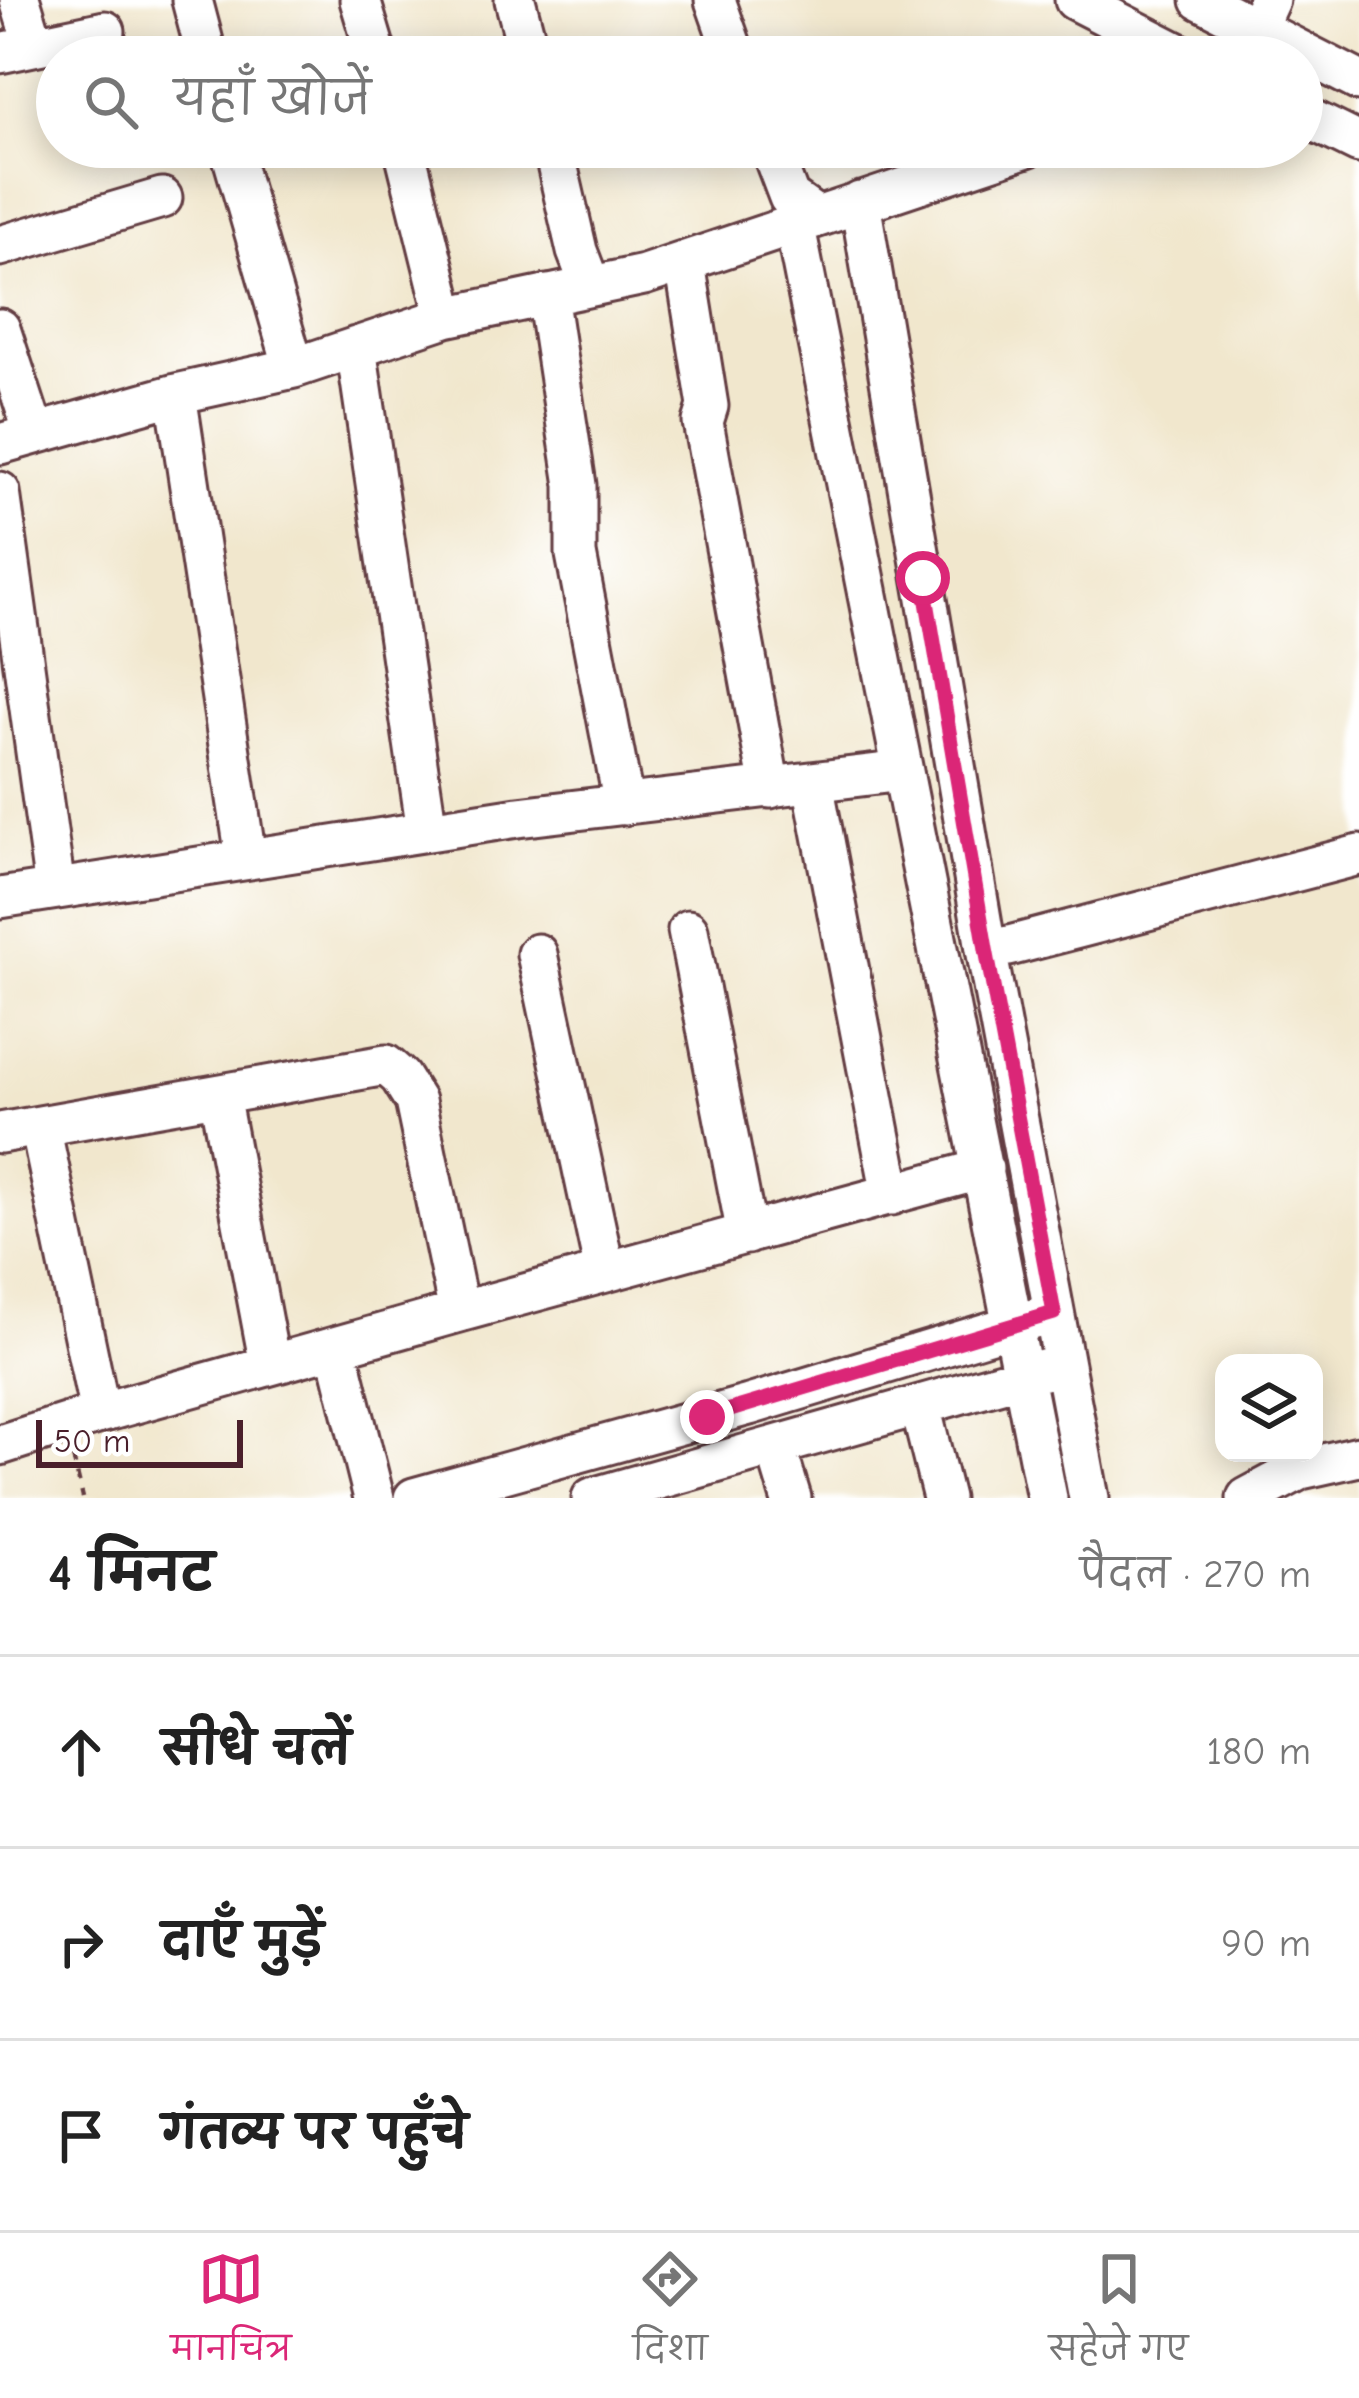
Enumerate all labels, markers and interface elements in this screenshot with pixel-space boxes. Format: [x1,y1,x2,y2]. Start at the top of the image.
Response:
search box [36,36,1323,168]
icon: search [78,69,144,135]
text: यहाँ खोजें [174,73,371,125]
route start [896,551,950,605]
map controls [1215,1354,1323,1462]
button: layers [1215,1354,1323,1462]
route end [680,1390,734,1444]
scale bar [36,1414,243,1467]
text: 50 m [54,1422,130,1460]
text: 4 मिनट [48,1544,214,1603]
text: पैदल · 270 m [1080,1552,1311,1597]
icon: ahead [48,1719,114,1785]
text: सीधे चलें [162,1723,351,1775]
text: 180 m [1206,1729,1311,1774]
icon: right [48,1911,114,1977]
text: दाएँ मुड़ें [162,1915,323,1967]
text: 90 m [1221,1921,1311,1966]
icon: arrive [48,2103,114,2169]
text: गंतव्य पर पहुँचे [162,2107,468,2159]
tab: मानचित्र [171,2246,292,2385]
tab: दिशा [633,2246,708,2385]
tab: सहेजे गए [1049,2246,1188,2385]

